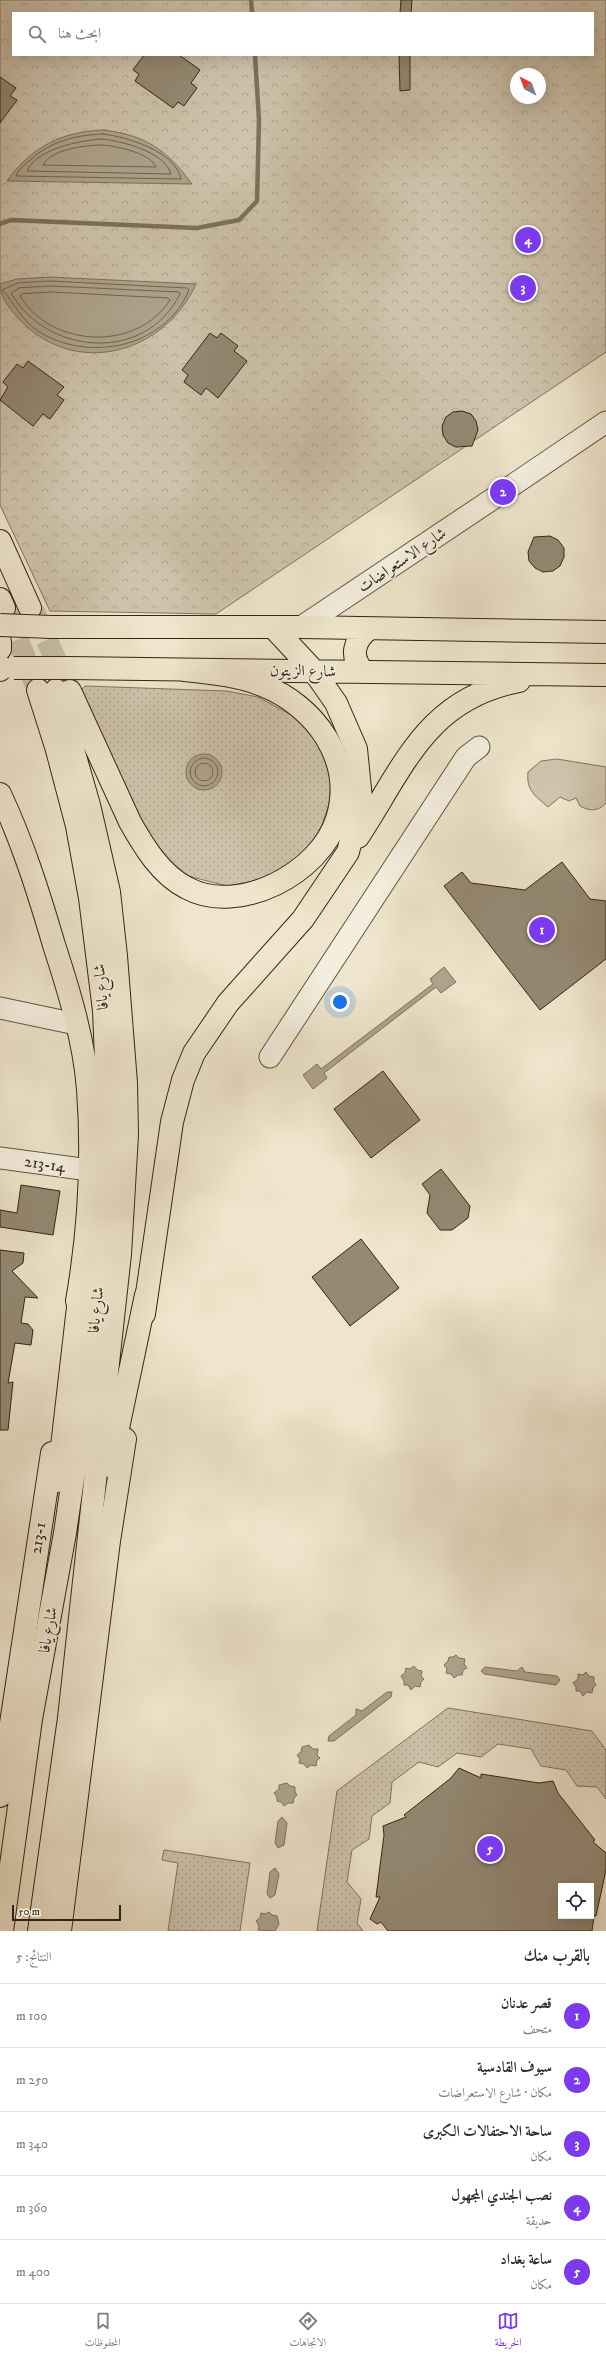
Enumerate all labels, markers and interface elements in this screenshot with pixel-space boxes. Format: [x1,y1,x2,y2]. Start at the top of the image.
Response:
search box [12,12,594,56]
icon: search [26,23,48,45]
text: ابحث هنا [58,24,101,43]
north arrow [510,68,546,104]
pin: 4 [515,225,541,255]
pin: 3 [510,273,536,303]
pin: 2 [490,477,516,507]
street label: شارع الاستعراضات [354,523,452,599]
street label: شارع الزيتون [270,660,336,685]
pin: 1 [529,915,555,945]
street label: شارع يافا [89,963,116,1011]
your location [330,992,350,1012]
street label: 213-14 [23,1151,68,1177]
street label: شارع يافا [84,1286,111,1334]
street label: 213-1 [26,1520,50,1555]
street label: شارع يافا [34,1605,65,1655]
pin: 5 [477,1834,503,1864]
map controls [558,1883,594,1919]
button: locate [558,1883,594,1919]
scale bar [12,1903,121,1922]
text: 50 m [18,1905,40,1919]
text: بالقرب منك [524,1945,590,1967]
text: النتائج: 5 [16,1949,51,1965]
text: قصر عدنان [501,1994,552,2013]
text: 100 m [16,2008,47,2024]
text: 1 [575,2008,579,2024]
text: متحف [523,2021,552,2037]
text: سيوف القادسية [477,2058,552,2077]
text: 250 m [16,2072,48,2088]
text: 2 [574,2072,580,2088]
text: مكان · شارع الاستعراضات [438,2085,552,2101]
text: ساحة الاحتفالات الكبرى [423,2122,552,2141]
text: 340 m [16,2136,48,2152]
text: 3 [575,2136,579,2152]
text: مكان [530,2149,552,2165]
text: نصب الجندي المجهول [451,2186,552,2205]
text: 360 m [16,2200,47,2216]
text: 4 [573,2200,581,2216]
text: حديقة [526,2213,552,2229]
text: ساعة بغداد [500,2250,552,2269]
text: 400 m [16,2264,50,2280]
text: 5 [574,2264,580,2280]
text: مكان [530,2277,552,2293]
tab: المحفوظات [84,2310,121,2353]
tab: الاتجاهات [289,2310,326,2353]
tab: الخريطة [495,2310,522,2353]

